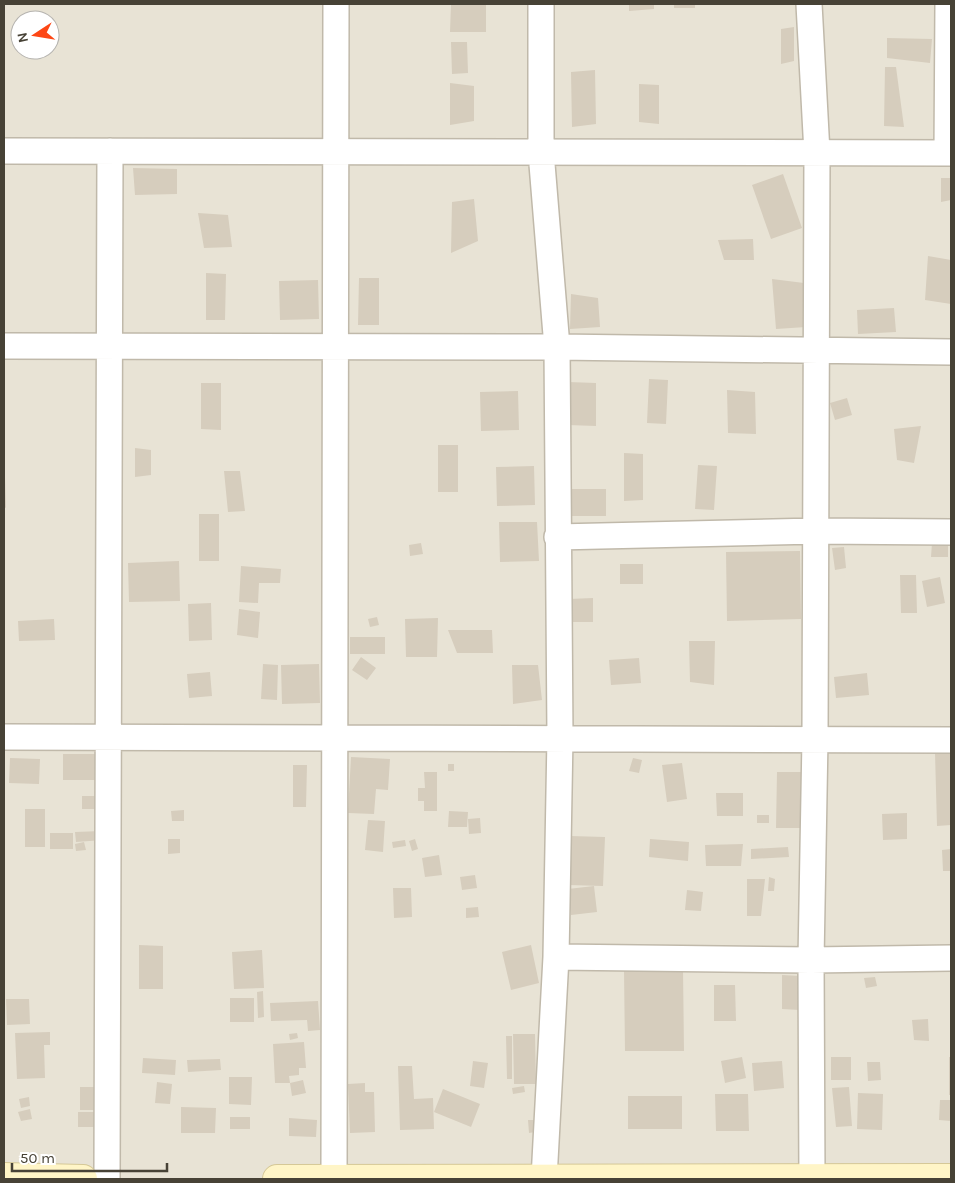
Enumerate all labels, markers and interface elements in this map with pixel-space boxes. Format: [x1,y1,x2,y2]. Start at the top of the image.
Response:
north arrow [10,10,60,60]
text: N [13,31,32,44]
scale bar [12,1140,168,1172]
text: 50 m [20,1149,55,1167]

